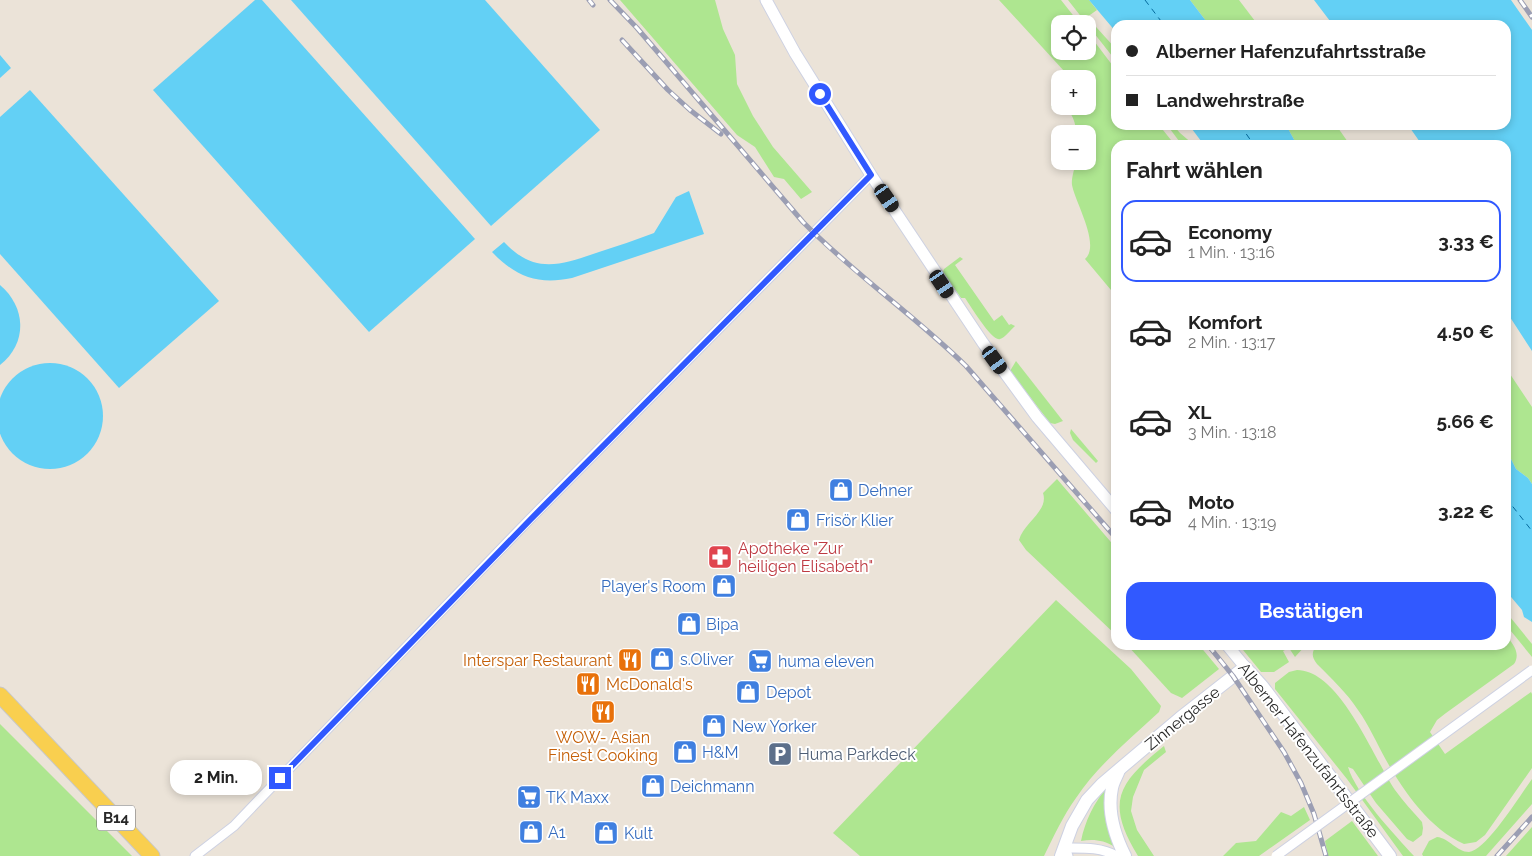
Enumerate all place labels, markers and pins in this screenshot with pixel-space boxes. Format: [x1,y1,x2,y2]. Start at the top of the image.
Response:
shop icon: Dehner [828,477,854,503]
place label: Dehner [858,481,913,500]
shop icon: Frisör Klier [785,507,811,533]
place label: Frisör Klier [816,511,894,530]
place label: Apotheke "Zur heiligen Elisabeth" [738,539,873,576]
pharmacy icon: Apotheke "Zur heiligen Elisabeth" [707,544,733,570]
shop icon: Player's Room [711,573,737,599]
place label: Player's Room [601,577,706,596]
shop icon: Bipa [676,611,702,637]
place label: Bipa [706,615,739,634]
shop icon: s.Oliver [649,646,675,672]
restaurant icon: Interspar Restaurant [617,647,643,673]
supermarket icon: huma eleven [747,648,773,674]
place label: s.Oliver [680,650,734,669]
place label: Interspar Restaurant [463,651,613,670]
place label: huma eleven [778,652,874,671]
restaurant icon: McDonald's [575,671,601,697]
place label: McDonald's [606,675,693,694]
shop icon: Depot [735,679,761,705]
place label: Depot [766,683,812,702]
restaurant icon: WOW- Asian Finest Cooking [590,699,616,725]
shop icon: New Yorker [701,713,727,739]
place label: New Yorker [732,717,817,736]
place label: WOW- Asian Finest Cooking [548,728,658,765]
shop icon: H&M [672,739,698,765]
parking icon: Huma Parkdeck [767,741,793,767]
place label: H&M [702,743,739,762]
place label: Huma Parkdeck [798,745,916,764]
shop icon: Deichmann [640,773,666,799]
place label: Deichmann [670,777,755,796]
supermarket icon: TK Maxx [516,784,542,810]
place label: TK Maxx [546,788,609,807]
shop icon: A1 [518,819,544,845]
shop icon: Kult [593,820,619,846]
place label: A1 [548,823,566,842]
place label: Kult [624,824,654,843]

